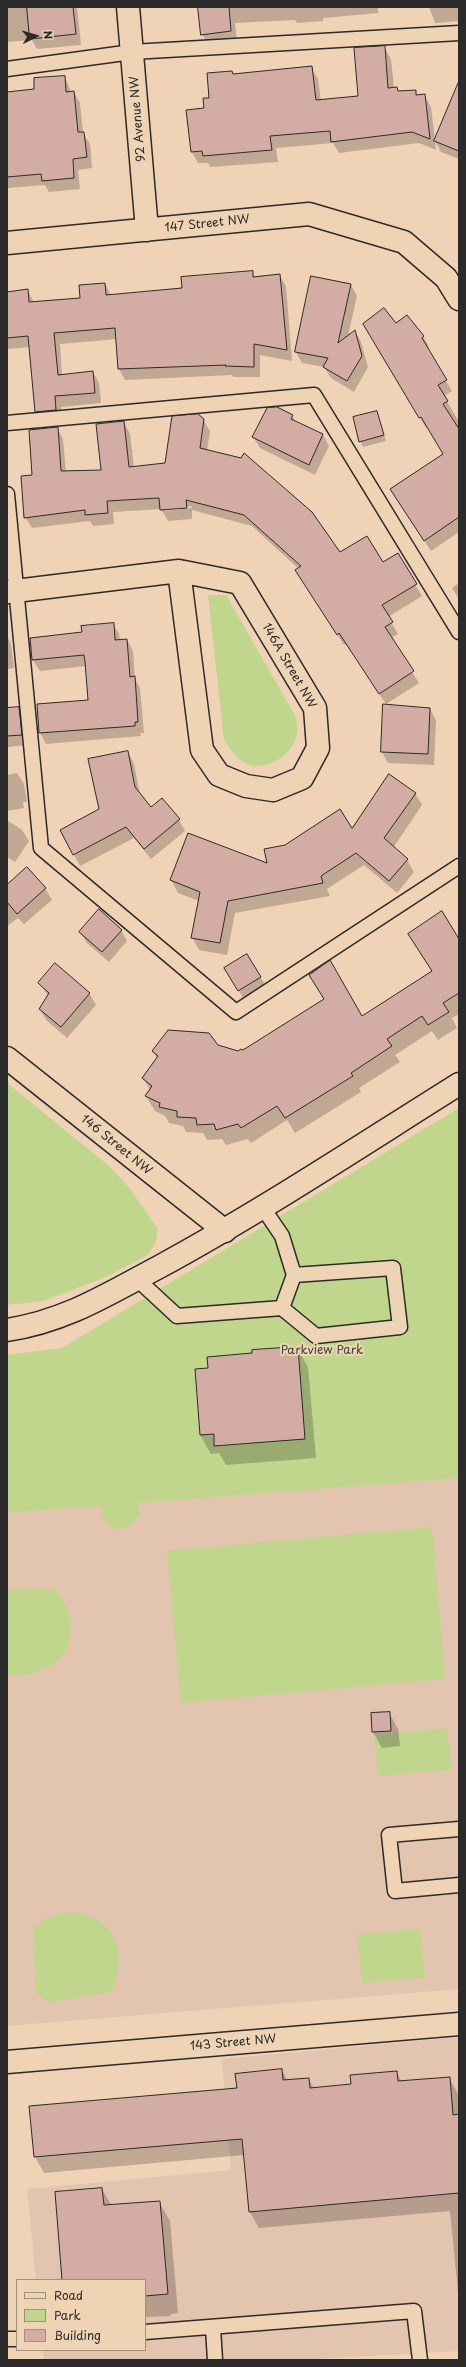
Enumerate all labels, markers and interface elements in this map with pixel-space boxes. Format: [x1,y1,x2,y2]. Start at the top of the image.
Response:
north arrow [16,16,56,56]
text: N [40,30,57,40]
street label: 92 Avenue NW [127,76,149,162]
street label: 147 Street NW [164,212,250,236]
street label: 146A Street NW [259,621,319,711]
street label: 146 Street NW [78,1112,154,1178]
park label: Parkview Park [281,1344,363,1358]
street label: 143 Street NW [189,2032,277,2054]
legend [16,2279,146,2351]
text: Road [54,2286,83,2304]
text: Park [54,2306,81,2324]
text: Building [54,2326,101,2344]

